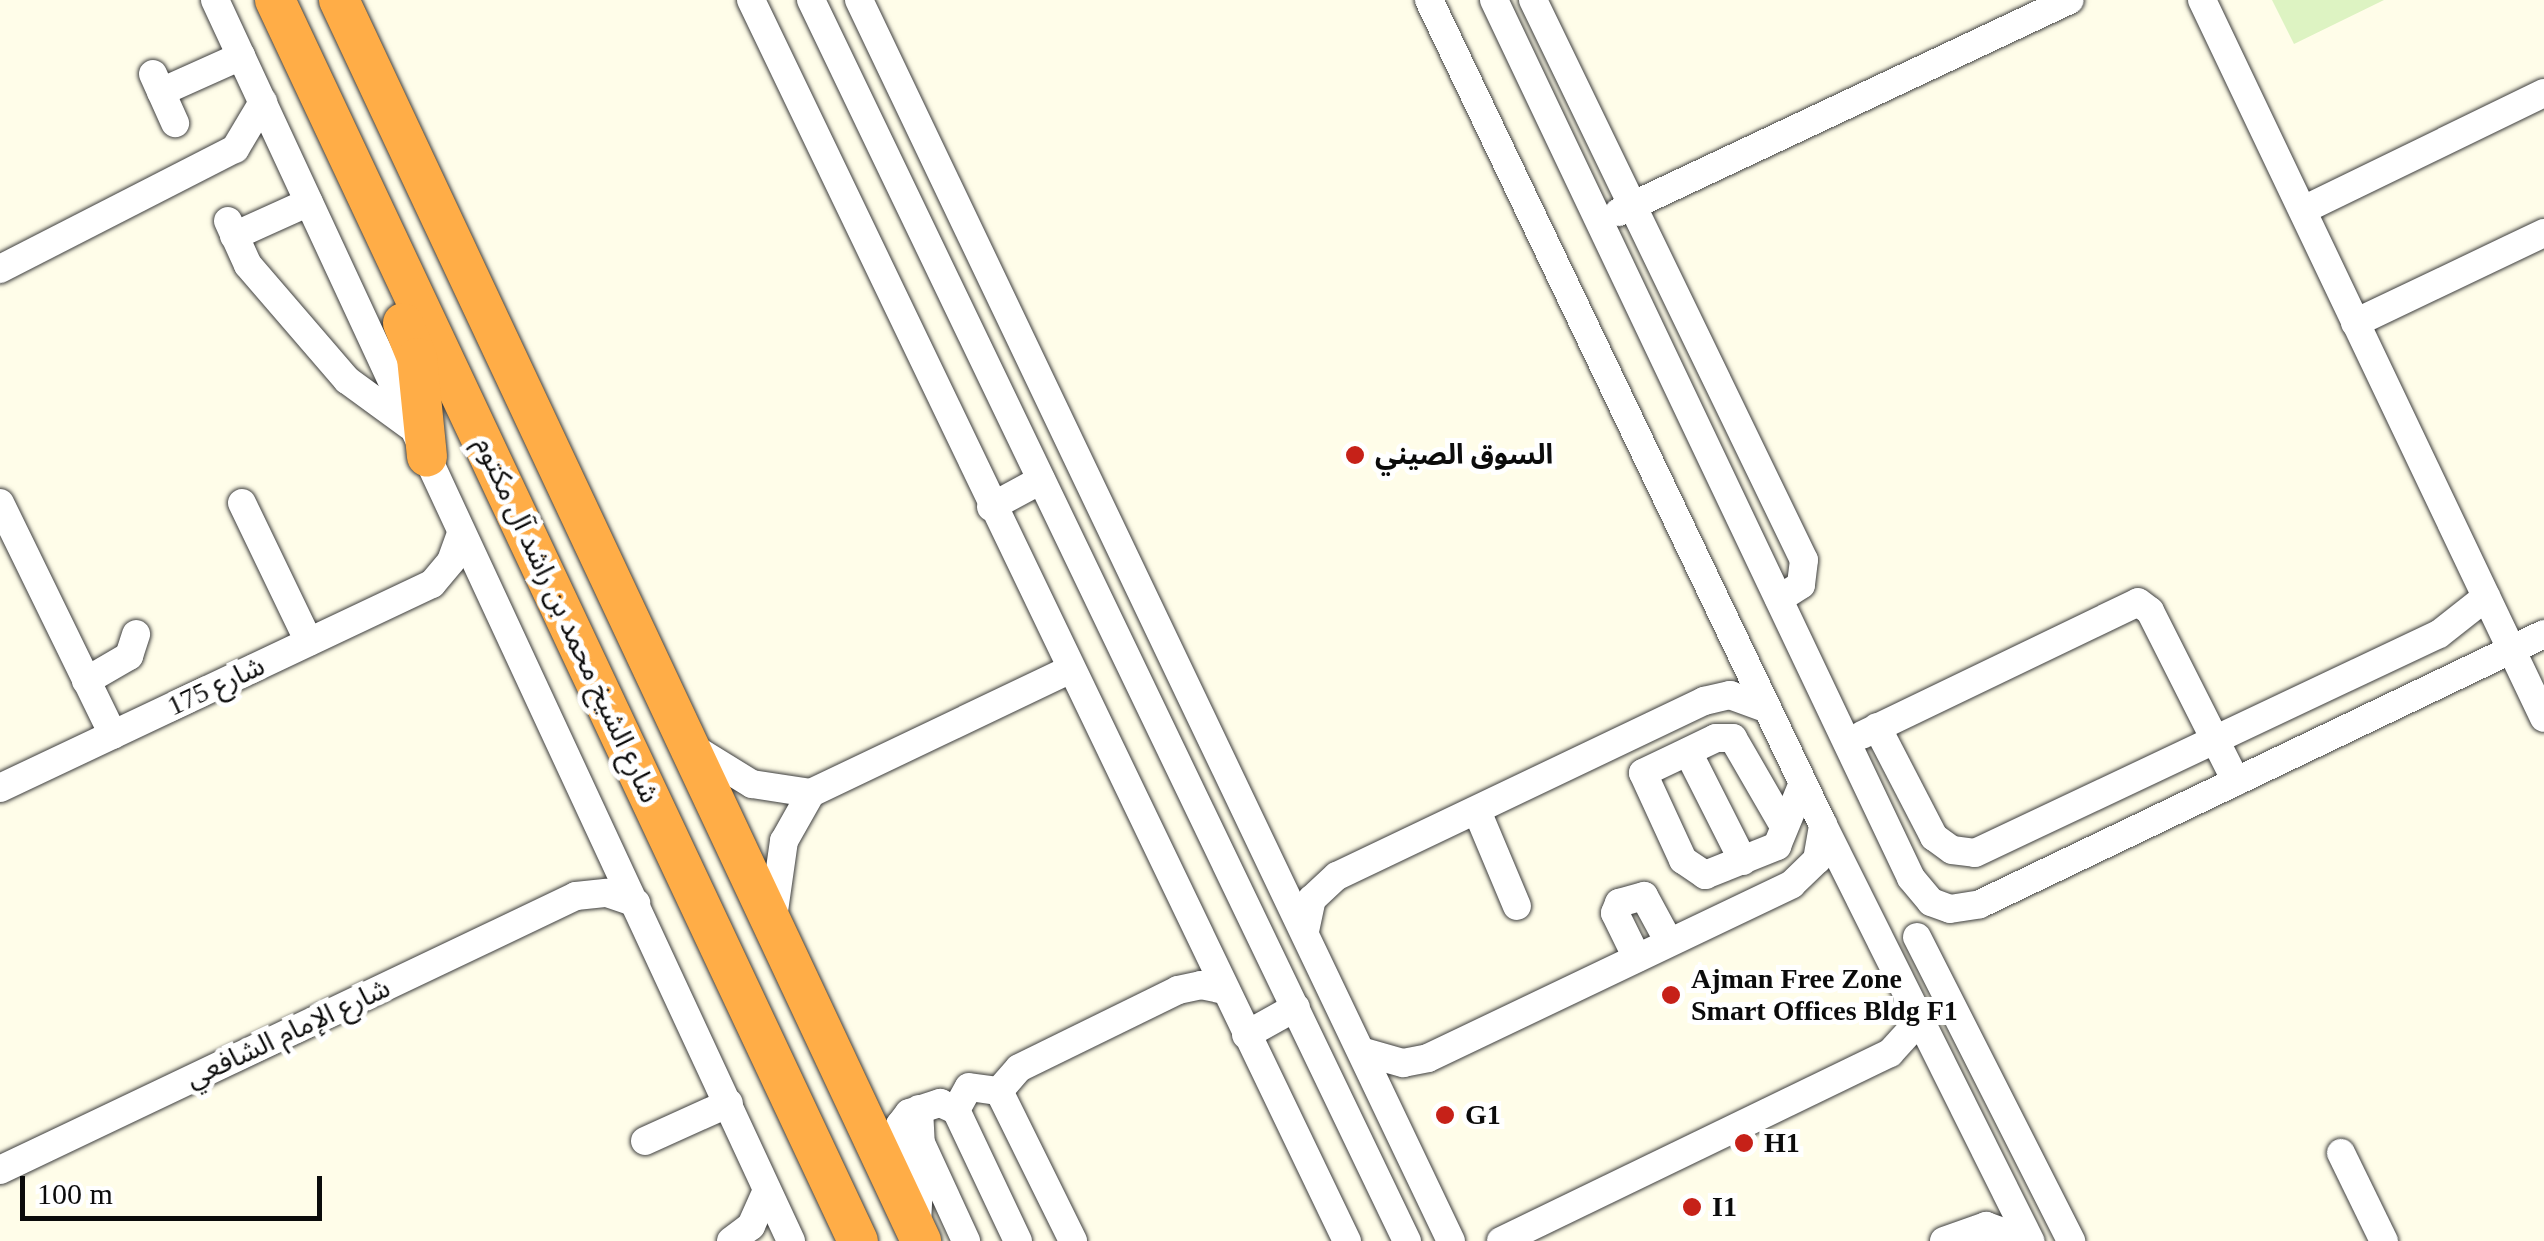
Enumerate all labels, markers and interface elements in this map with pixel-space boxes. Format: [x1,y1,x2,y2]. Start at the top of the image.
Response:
street label: شارع الشيخ محمد بن راشد آل مكتوم [467,432,667,808]
place label: السوق الصيني [1375,438,1553,472]
marker: السوق الصيني [1344,444,1366,466]
street label: شارع 175 [162,649,270,723]
place label: Ajman Free Zone Smart Offices Bldg F1 [1691,962,1958,1028]
street label: شارع الإمام الشافعي [181,971,395,1095]
marker: Ajman Free Zone Smart Offices Bldg F1 [1660,984,1682,1006]
place label: G1 [1465,1098,1501,1132]
marker: G1 [1434,1104,1456,1126]
place label: H1 [1764,1126,1800,1160]
marker: H1 [1733,1132,1755,1154]
scale bar [25,1156,328,1218]
text: 100 m [37,1177,113,1210]
place label: I1 [1712,1190,1737,1224]
marker: I1 [1681,1196,1703,1218]

